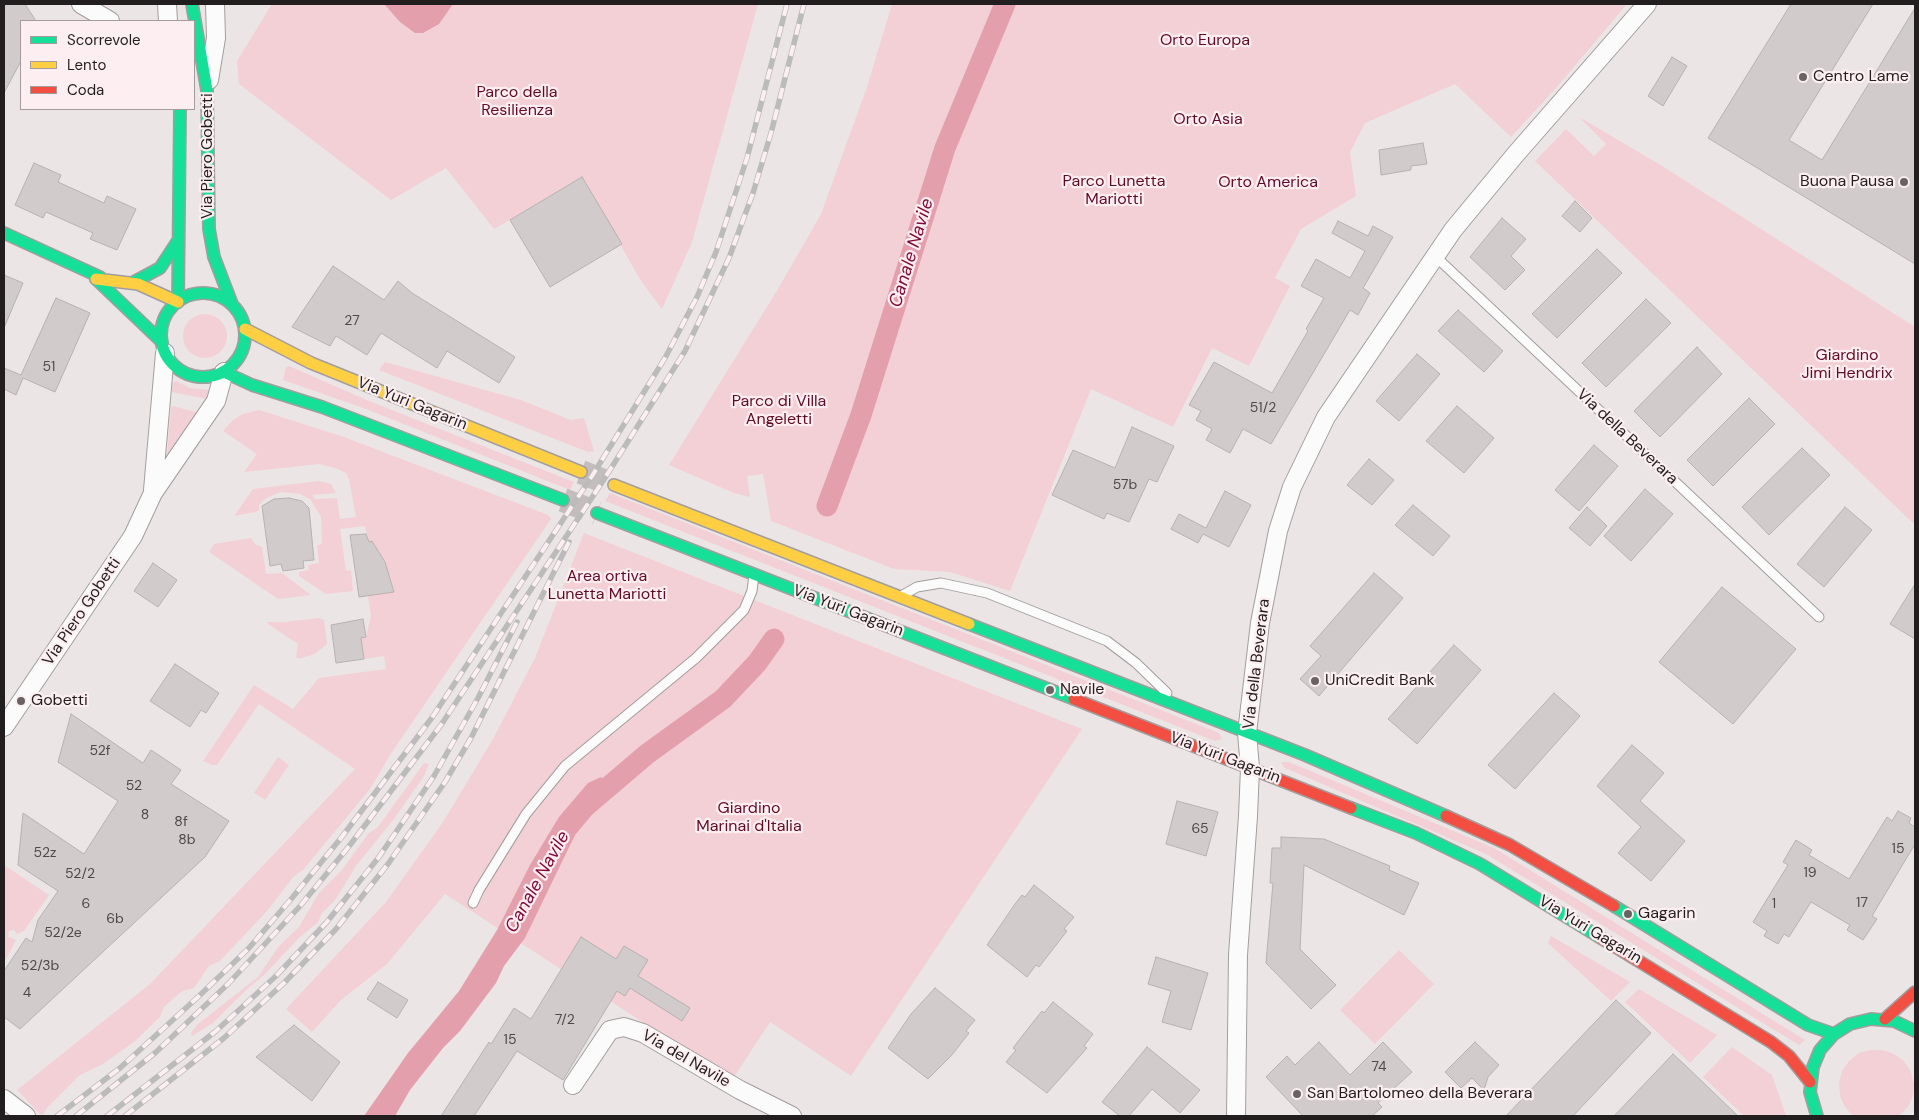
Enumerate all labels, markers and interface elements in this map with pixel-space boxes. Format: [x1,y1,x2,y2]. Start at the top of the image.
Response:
legend [20,20,195,110]
text: Scorrevole [67,30,141,50]
park label: Orto Europa [1160,31,1250,51]
text: Lento [67,55,106,75]
place label: Centro Lame [1813,67,1909,87]
marker: Centro Lame [1797,71,1809,83]
text: Coda [67,80,104,100]
park label: Parco della Resilienza [476,83,558,121]
street label: Via Piero Gobetti [198,93,218,219]
park label: Orto Asia [1173,110,1243,130]
park label: Parco Lunetta Mariotti [1063,172,1165,210]
place label: Buona Pausa [1800,172,1894,192]
park label: Orto America [1218,173,1318,193]
marker: Buona Pausa [1898,176,1910,188]
water label: Canale Navile [885,196,939,310]
house number: 27 [344,313,360,329]
park label: Giardino Jimi Hendrix [1801,346,1893,384]
house number: 51 [43,359,55,375]
street label: Via Yuri Gagarin [354,373,470,435]
street label: Via della Beverara [1572,385,1682,489]
park label: Parco di Villa Angeletti [732,392,826,430]
house number: 51/2 [1250,400,1276,416]
house number: 57b [1113,477,1137,493]
street label: Via Piero Gobetti [39,554,125,670]
park label: Area ortiva Lunetta Mariotti [548,567,666,605]
street label: Via Yuri Gagarin [790,581,906,641]
street label: Via della Beverara [1239,598,1275,730]
place label: UniCredit Bank [1325,671,1435,691]
marker: UniCredit Bank [1309,675,1321,687]
place label: Navile [1060,680,1104,700]
marker: Navile [1044,684,1056,696]
place label: Gobetti [31,691,88,711]
marker: Gobetti [15,695,27,707]
street label: Via Yuri Gagarin [1167,728,1283,788]
house number: 52f [89,743,111,759]
house number: 52 [126,778,142,794]
park label: Giardino Marinai d'Italia [696,799,802,837]
house number: 8 [141,807,149,823]
house number: 8f [174,814,188,830]
house number: 65 [1191,821,1209,837]
water label: Canale Navile [501,827,575,937]
house number: 8b [178,832,196,848]
house number: 15 [1892,841,1904,857]
house number: 52z [34,845,56,861]
house number: 19 [1803,865,1817,881]
house number: 52/2 [65,866,95,882]
street label: Via Yuri Gagarin [1535,892,1645,968]
house number: 17 [1856,895,1868,911]
house number: 6 [82,896,90,912]
house number: 1 [1772,896,1776,912]
place label: Gagarin [1638,904,1695,924]
marker: Gagarin [1622,908,1634,920]
house number: 6b [106,911,124,927]
house number: 52/2e [44,925,82,941]
house number: 52/3b [21,958,59,974]
house number: 4 [23,985,31,1001]
house number: 7/2 [555,1012,575,1028]
street label: Via del Navile [638,1026,734,1092]
house number: 15 [504,1032,516,1048]
house number: 74 [1371,1059,1387,1075]
place label: San Bartolomeo della Beverara [1307,1084,1532,1104]
marker: San Bartolomeo della Beverara [1291,1088,1303,1100]

